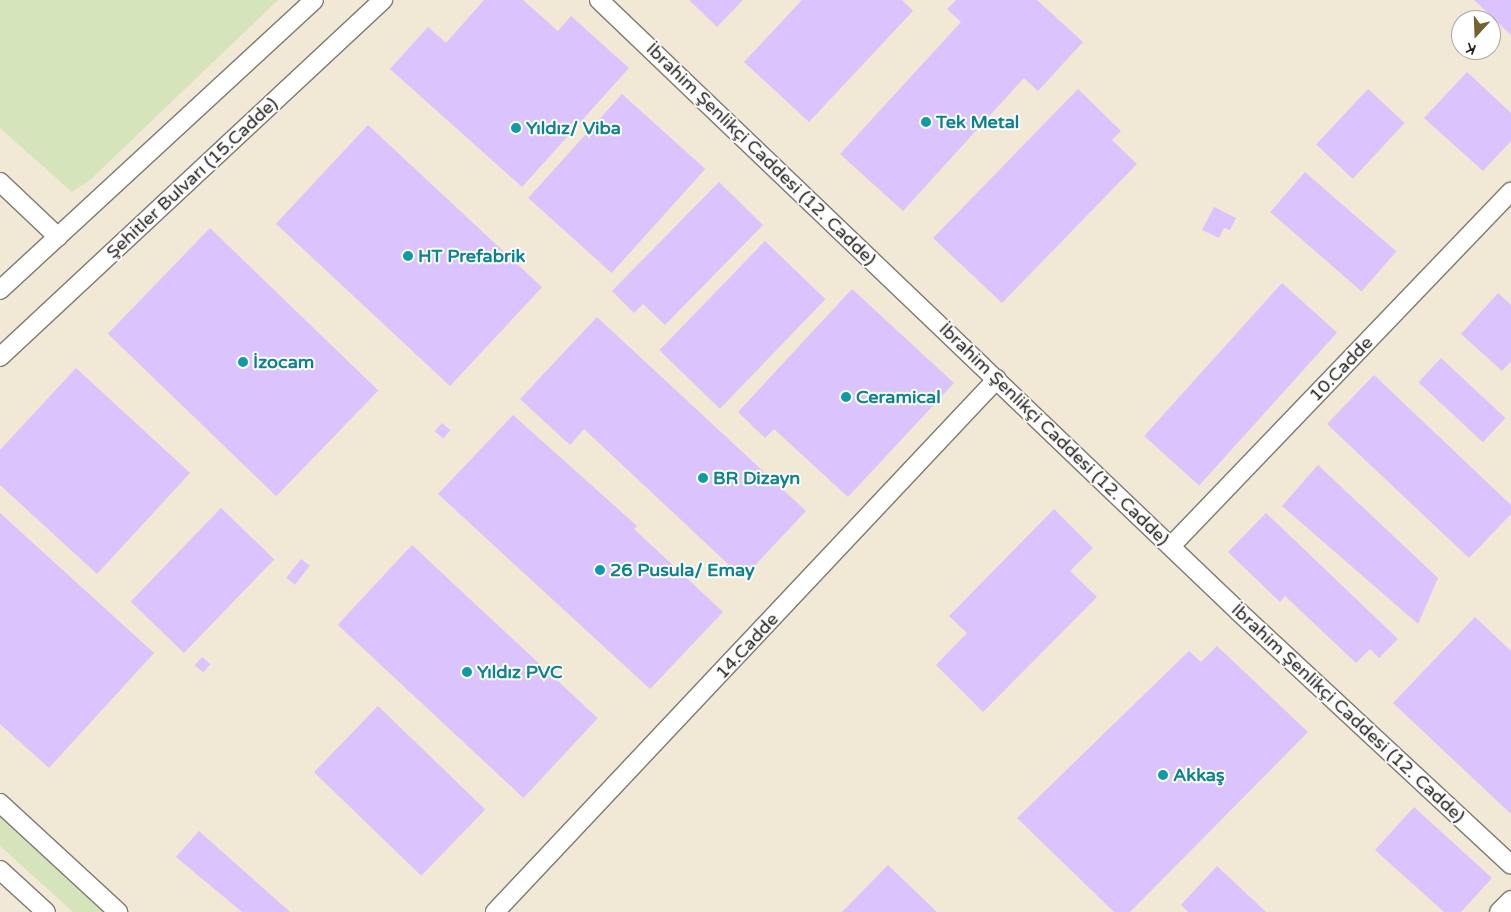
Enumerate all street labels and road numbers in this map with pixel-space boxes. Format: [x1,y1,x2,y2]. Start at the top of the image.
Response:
street label: İbrahim Şenlikçi Caddesi (12. Cadde) [642,38,880,270]
street label: Şehitler Bulvarı (15.Cadde) [102,93,282,263]
street label: İbrahim Şenlikçi Caddesi (12. Cadde) [935,318,1173,550]
street label: 10.Cadde [1305,332,1377,406]
street label: İbrahim Şenlikçi Caddesi (12. Cadde) [1227,599,1469,827]
street label: 14.Cadde [711,609,783,683]

